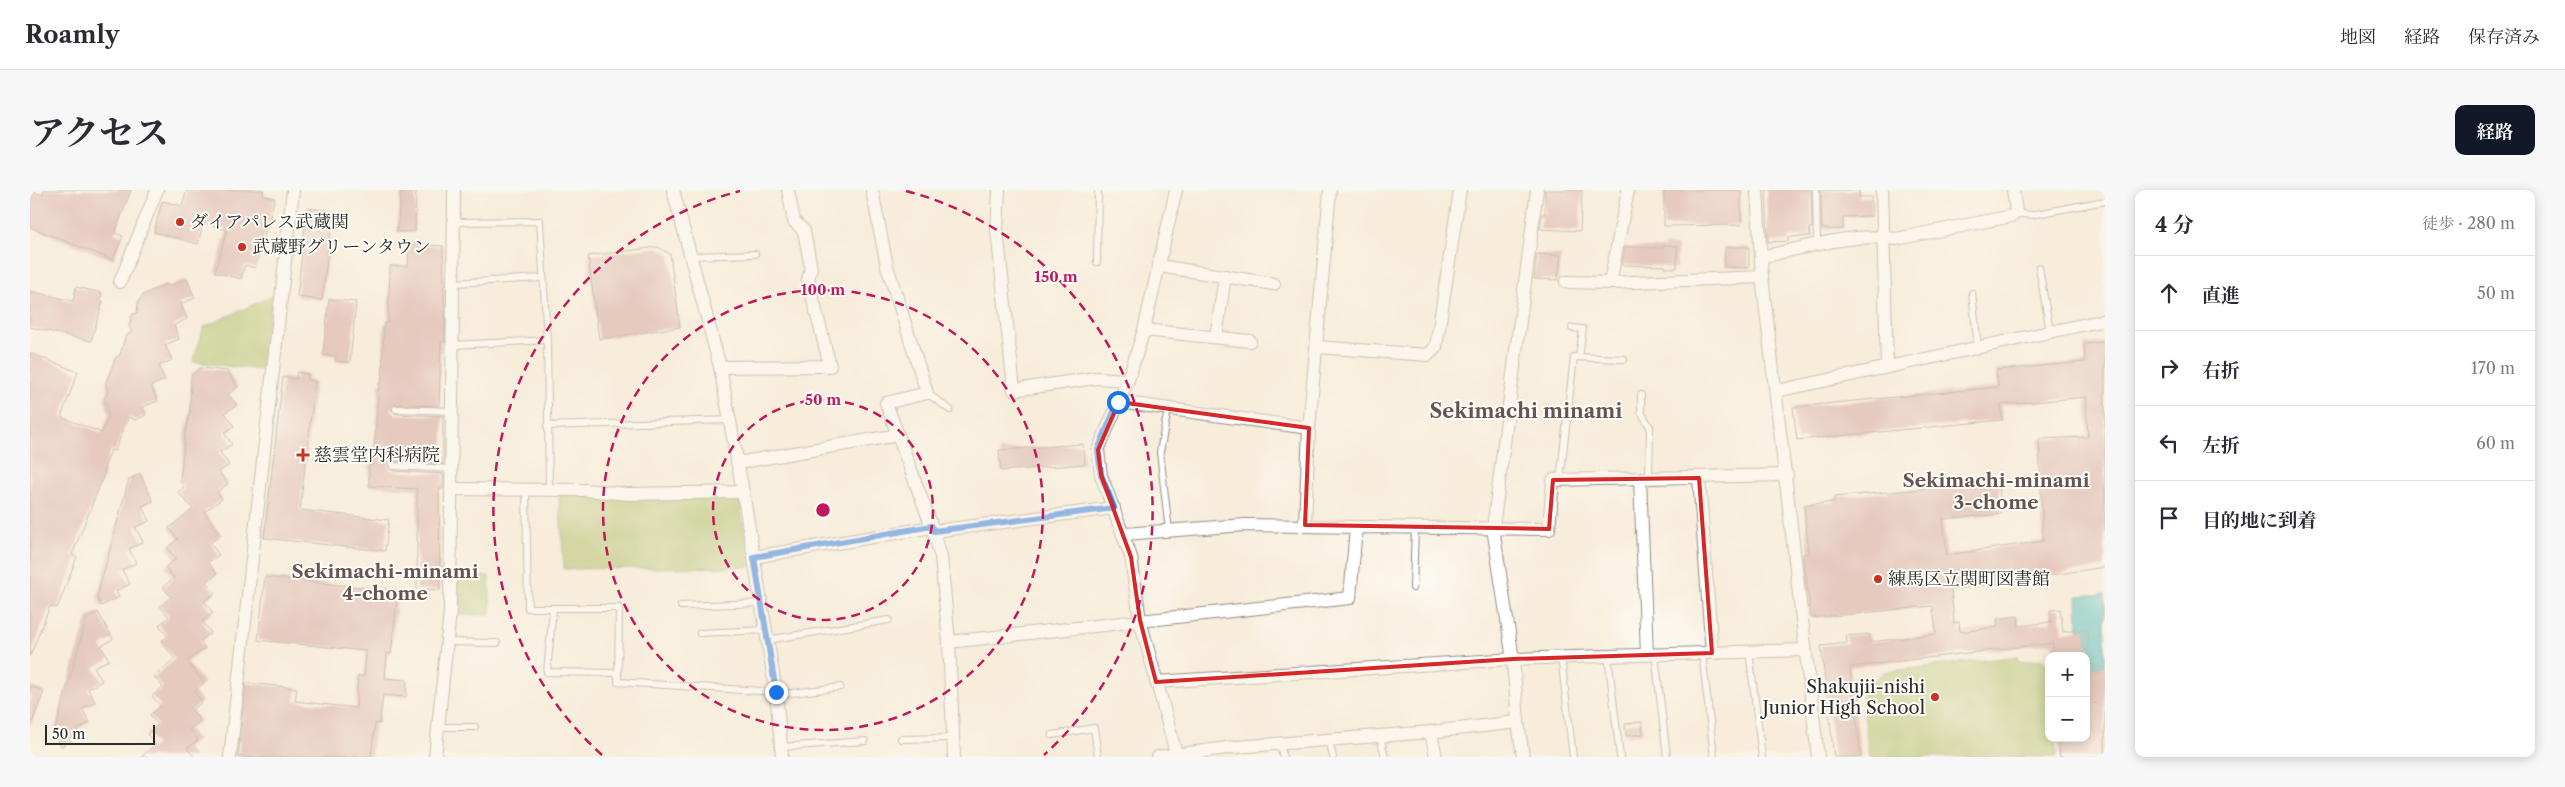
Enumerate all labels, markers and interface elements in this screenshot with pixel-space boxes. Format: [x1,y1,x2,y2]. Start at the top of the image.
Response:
text: Roamly [25,20,119,49]
text: 地図 [2340,26,2376,48]
text: 経路 [2404,26,2440,48]
text: 保存済み [2468,26,2540,48]
button: 経路 [2455,105,2535,155]
text: アクセス [30,111,169,154]
place label: ダイアパレス武蔵関 [190,211,349,233]
text: 4 分 [2155,212,2194,237]
text: 徒歩 · 280 m [2422,213,2515,233]
marker: ダイアパレス武蔵関 [174,216,186,228]
place label: 武蔵野グリーンタウン [252,236,431,258]
marker: 武蔵野グリーンタウン [236,241,248,253]
text: 150 m [1034,267,1078,286]
icon: ahead [2155,279,2183,307]
text: 100 m [801,280,845,299]
text: 50 m [2477,283,2515,303]
text: 直進 [2202,284,2240,307]
icon: right [2155,354,2183,382]
text: 170 m [2471,358,2515,378]
text: 右折 [2202,359,2240,382]
text: 50 m [805,390,841,409]
route start [1107,391,1130,414]
district label: Sekimachi minami [1430,399,1622,423]
icon: left [2155,429,2183,457]
text: 60 m [2476,433,2515,453]
text: 左折 [2202,434,2240,457]
place label: 慈雲堂内科病院 [314,444,440,466]
marker: 慈雲堂内科病院 [296,448,310,462]
district label: Sekimachi-minami 3-chome [1903,469,2090,514]
centre of rings [814,501,832,519]
icon: arrive [2155,504,2183,532]
text: 目的地に到着 [2202,509,2316,532]
district label: Sekimachi-minami 4-chome [292,560,479,605]
place label: 練馬区立関町図書館 [1888,568,2050,590]
marker: 練馬区立関町図書館 [1872,573,1884,585]
map controls [2045,652,2090,742]
button: + [2045,652,2090,697]
place label: Shakujii-nishi Junior High School [1760,676,1926,719]
route end [765,681,788,704]
marker: Shakujii-nishi Junior High School [1929,691,1941,703]
button: − [2045,697,2090,742]
scale bar [45,722,155,745]
text: 50 m [52,725,85,743]

